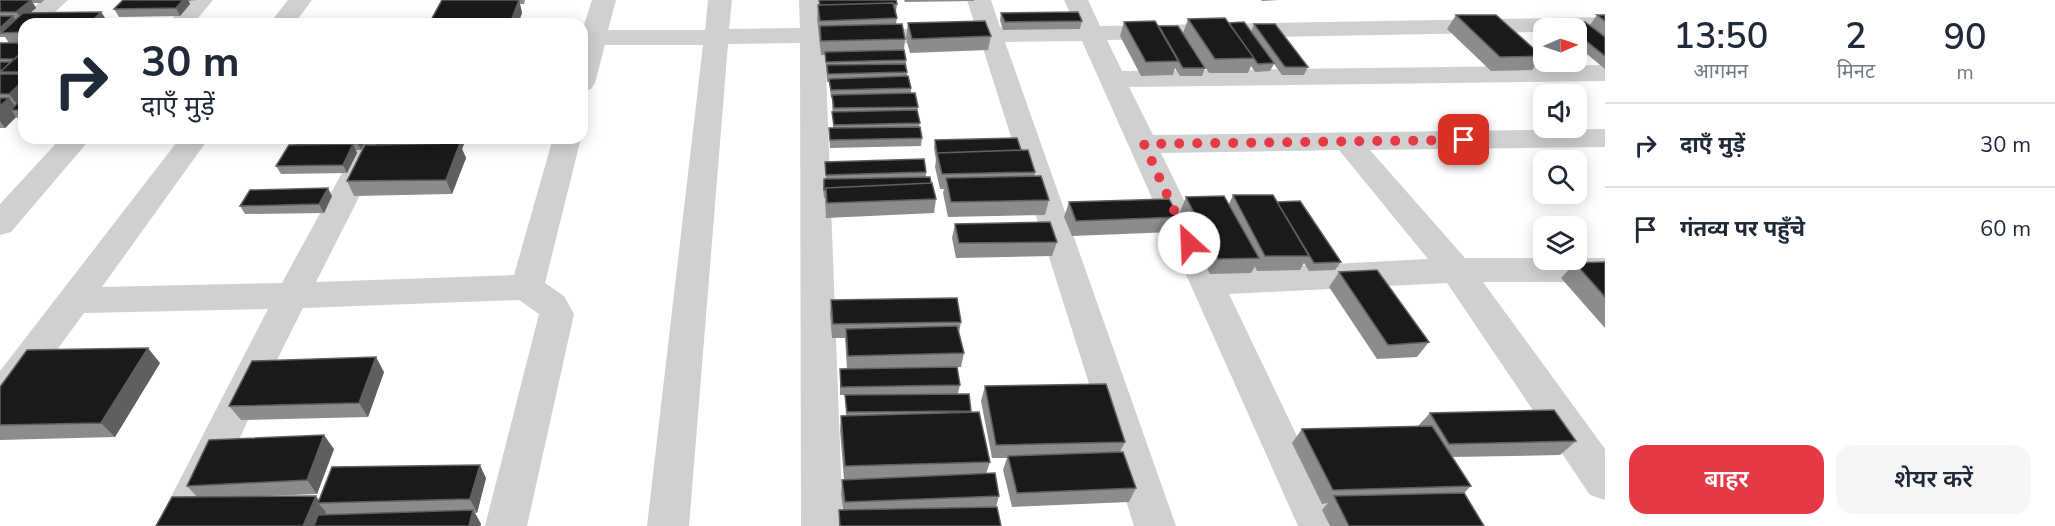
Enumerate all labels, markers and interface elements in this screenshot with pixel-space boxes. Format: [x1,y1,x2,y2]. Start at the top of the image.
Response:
text: 13:50 [1673,12,1768,61]
text: 2 [1845,12,1867,61]
text: 90 [1943,13,1987,62]
north arrow [1533,18,1587,72]
map controls [1533,18,1587,270]
text: 30 m [141,34,240,91]
icon: right [42,42,120,120]
text: आगमन [1693,58,1748,85]
text: मिनट [1837,58,1875,85]
text: m [1956,59,1974,86]
button: sound [1533,84,1587,138]
text: दाएँ मुड़ें [141,88,215,125]
pin [1438,114,1489,165]
icon: arrive [1447,123,1480,156]
icon: right [1629,129,1662,162]
text: दाएँ मुड़ें [1680,130,1745,160]
text: 30 m [1980,130,2031,160]
button: search [1533,150,1587,204]
position arrow [1157,211,1221,275]
icon: arrive [1629,213,1662,246]
text: गंतव्य पर पहुँचे [1680,214,1805,244]
text: 60 m [1980,214,2031,244]
button: layers [1533,216,1587,270]
button: बाहर [1629,445,1824,514]
button: शेयर करें [1836,445,2031,514]

